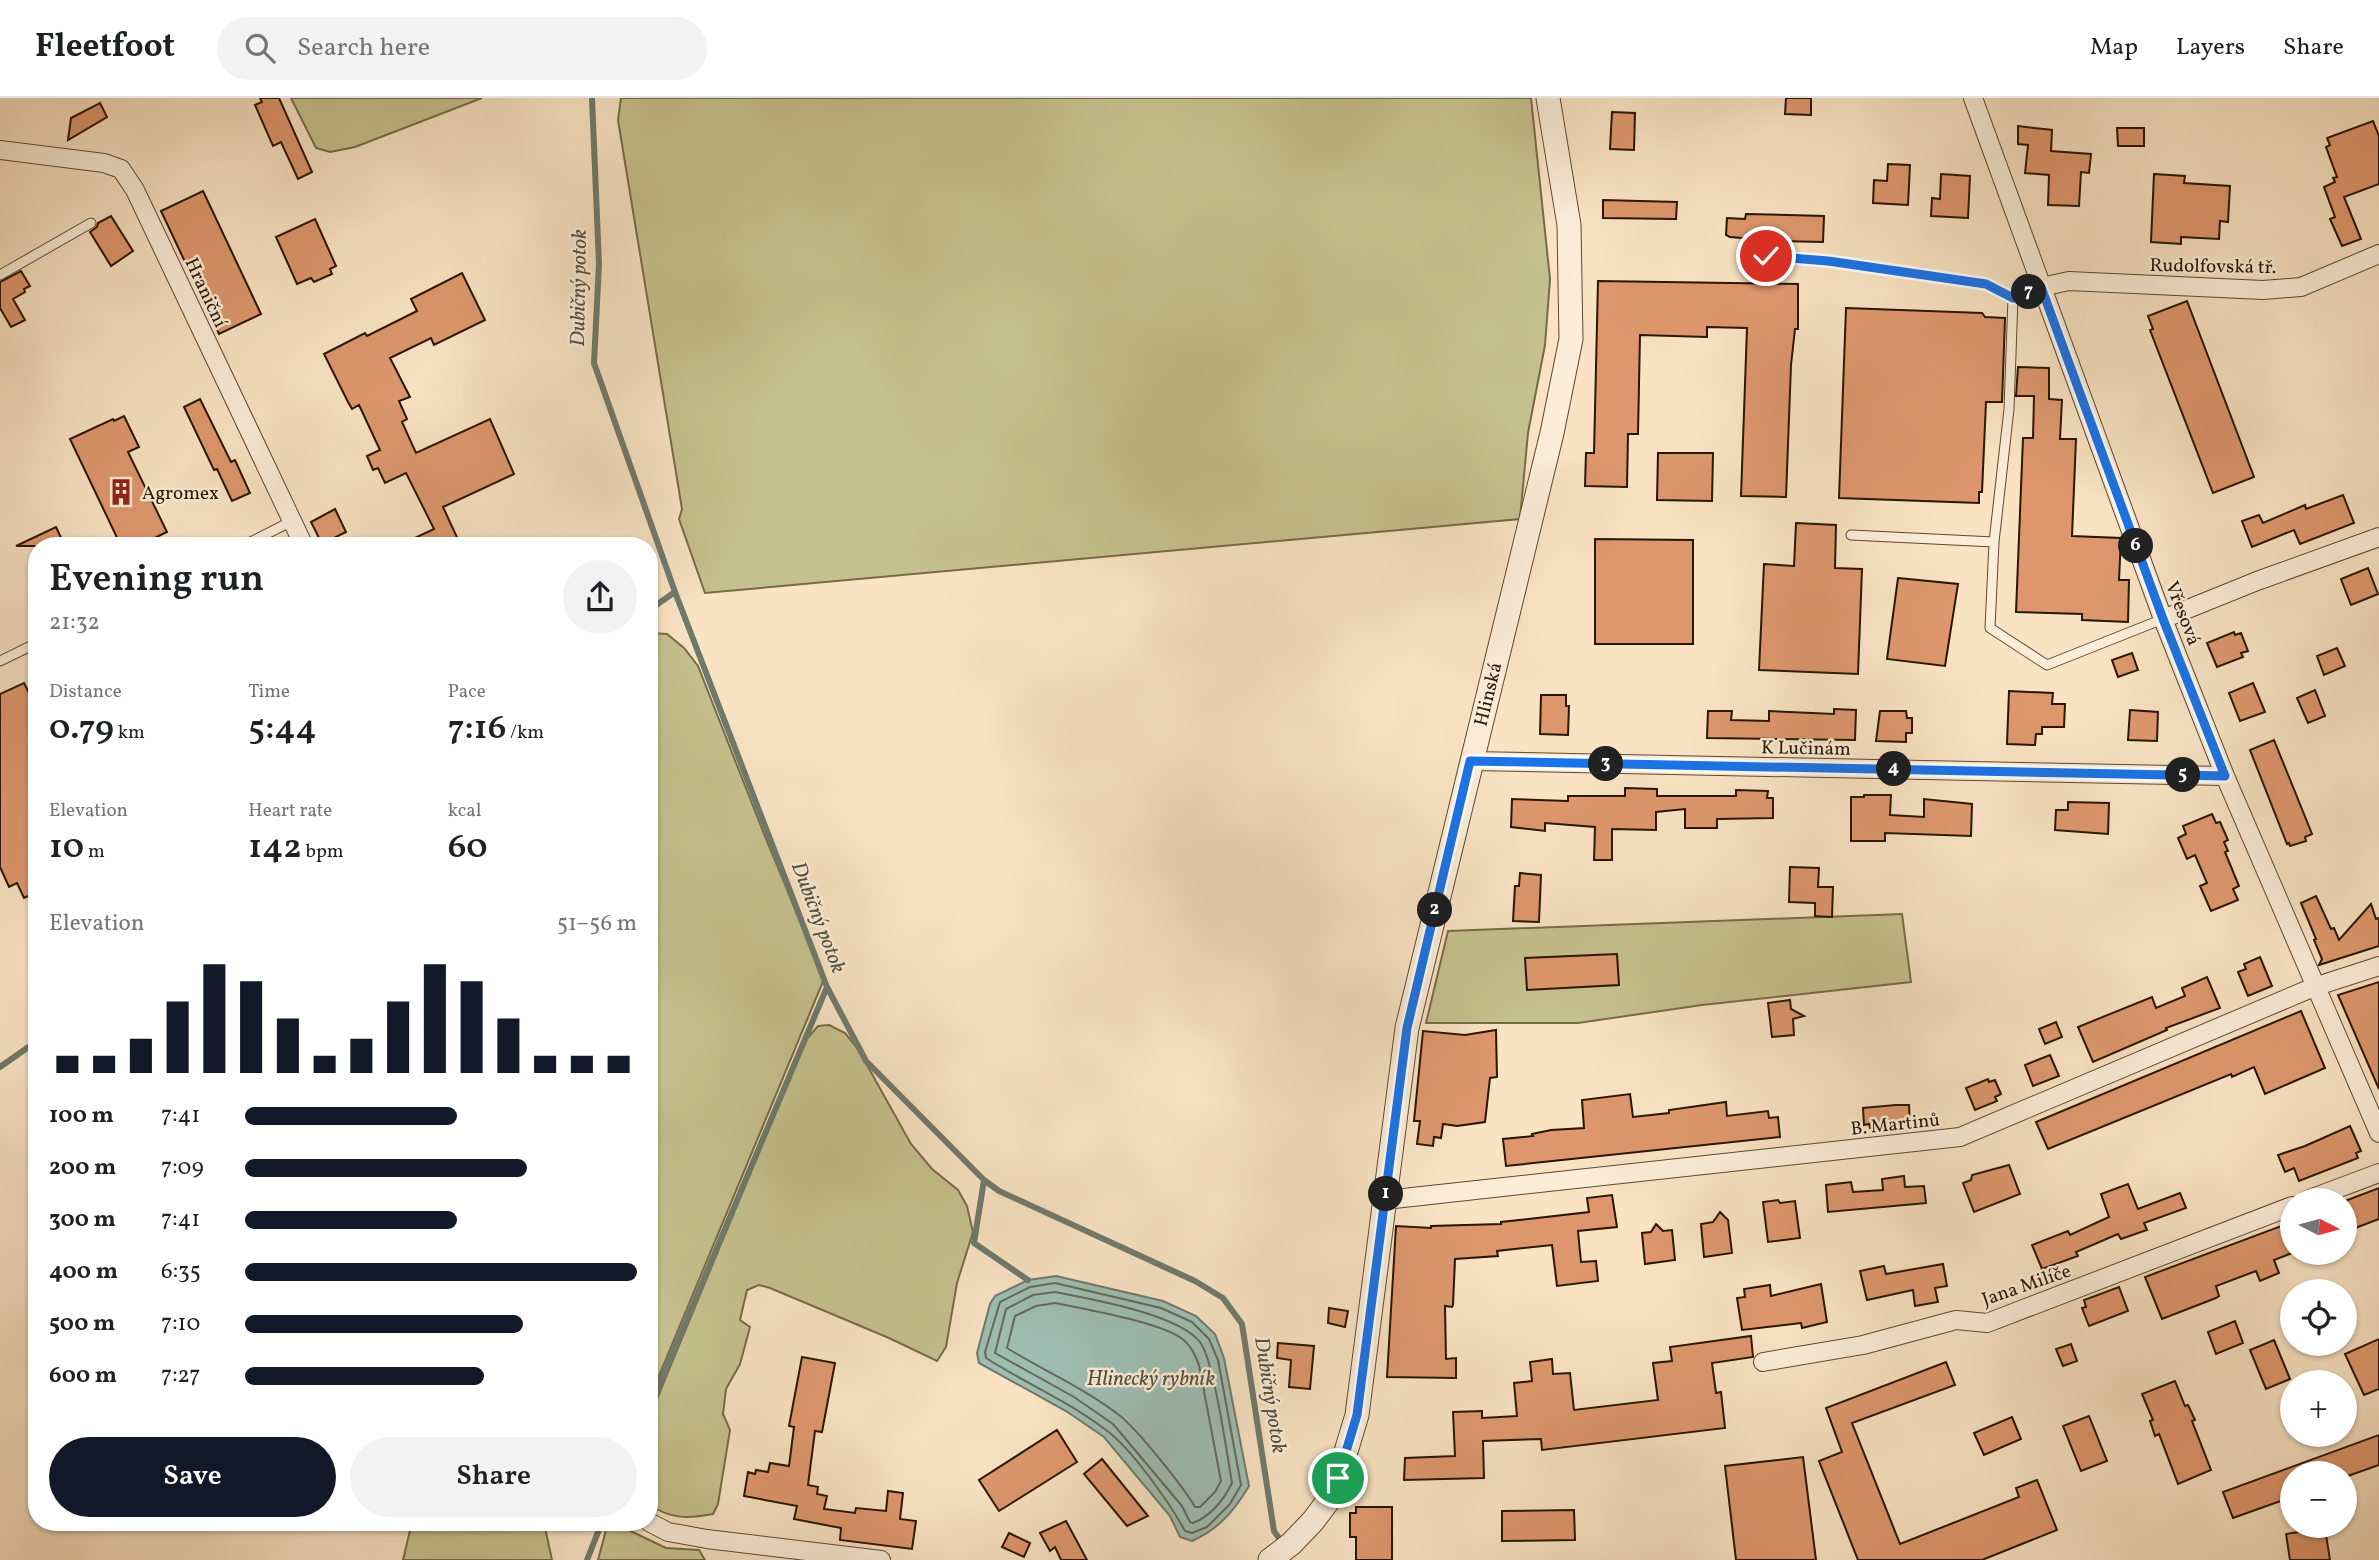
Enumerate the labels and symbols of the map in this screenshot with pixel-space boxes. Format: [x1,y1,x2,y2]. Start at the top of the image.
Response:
pin [1736,226,1796,286]
water label: Dubičný potok [564,229,595,347]
street label: Rudolfovská tř. [2149,253,2276,281]
street label: Hraniční [178,254,233,332]
pin: 7 [2011,274,2046,310]
building icon: Agromex [106,477,136,507]
place label: Agromex [142,481,219,507]
pin: 6 [2118,528,2154,564]
street label: Vřesová [2158,578,2206,650]
street label: Hlinská [1468,660,1509,729]
street label: K Lučinám [1761,735,1851,763]
pin: 3 [1588,746,1624,782]
pin: 4 [1876,752,1912,786]
pin: 5 [2166,758,2200,792]
water label: Dubičný potok [783,858,852,978]
pin: 2 [1418,892,1452,928]
street label: B. Martinů [1849,1107,1941,1143]
pin: 1 [1368,1176,1404,1212]
north arrow [2280,1188,2357,1265]
street label: Jana Milíče [1979,1259,2075,1313]
water label: Dubičný potok [1246,1335,1293,1456]
water label: Hlinecký rybník [1087,1365,1216,1394]
pin [1308,1448,1368,1508]

